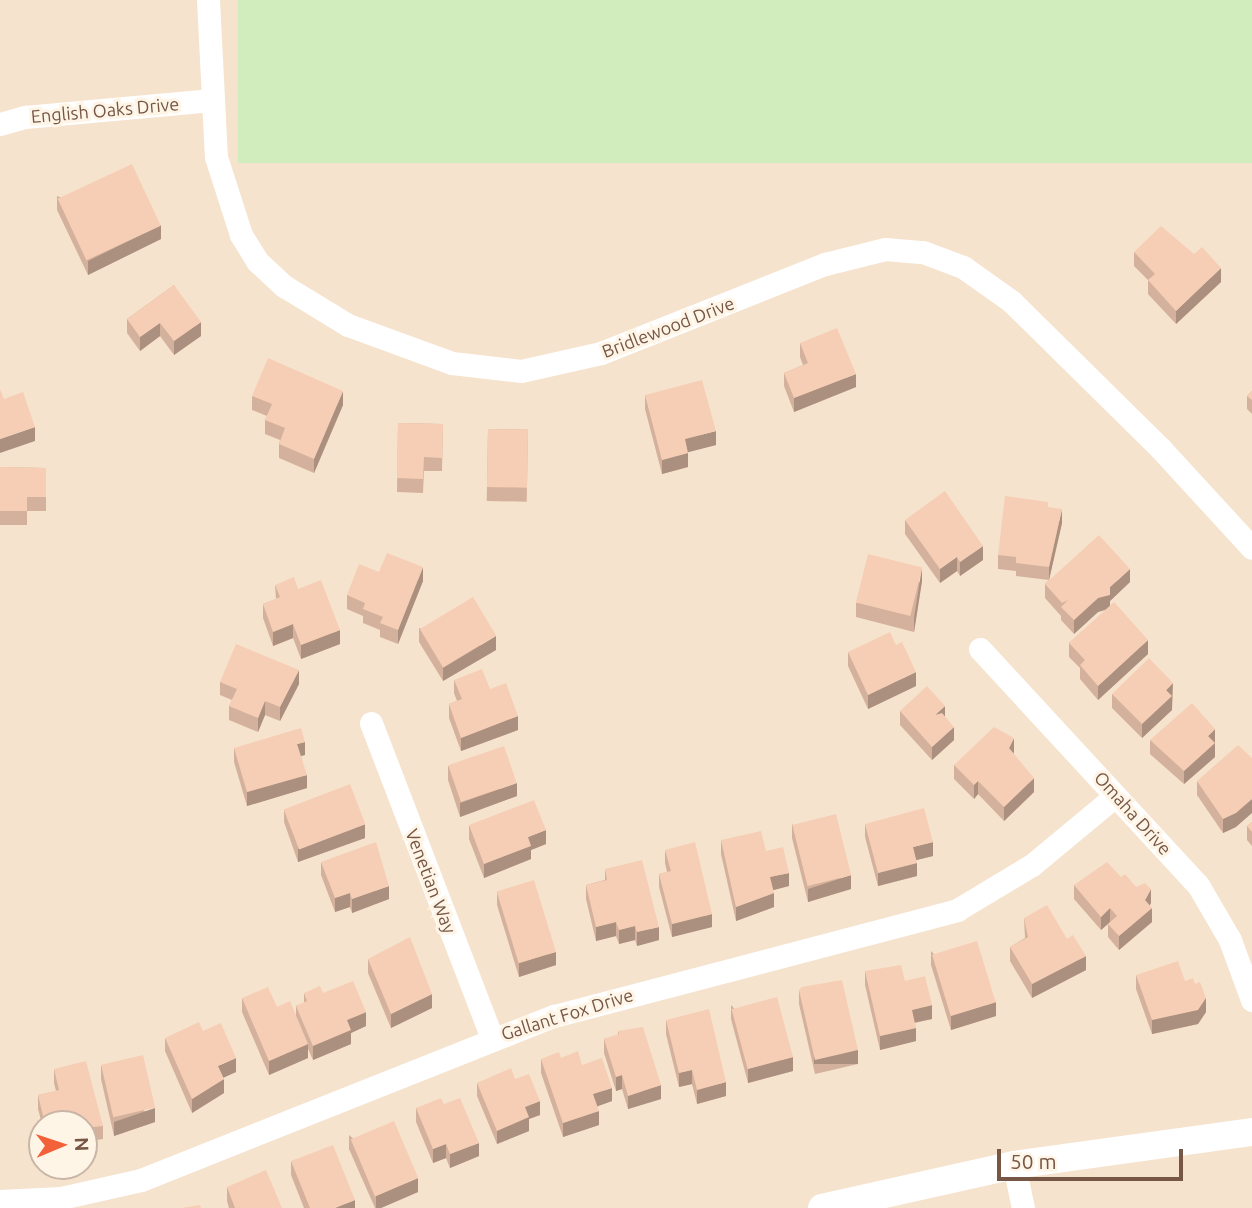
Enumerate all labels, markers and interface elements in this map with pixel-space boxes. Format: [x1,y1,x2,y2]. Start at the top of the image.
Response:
street label: English Oaks Drive [30,93,180,127]
street label: Bridlewood Drive [599,292,737,362]
street label: Omaha Drive [1090,767,1176,859]
street label: Venetian Way [401,826,461,936]
street label: Gallant Fox Drive [498,984,636,1044]
north arrow [28,1110,98,1180]
scale bar [1000,1134,1186,1178]
text: N [71,1137,93,1152]
text: 50 m [1010,1149,1057,1173]

